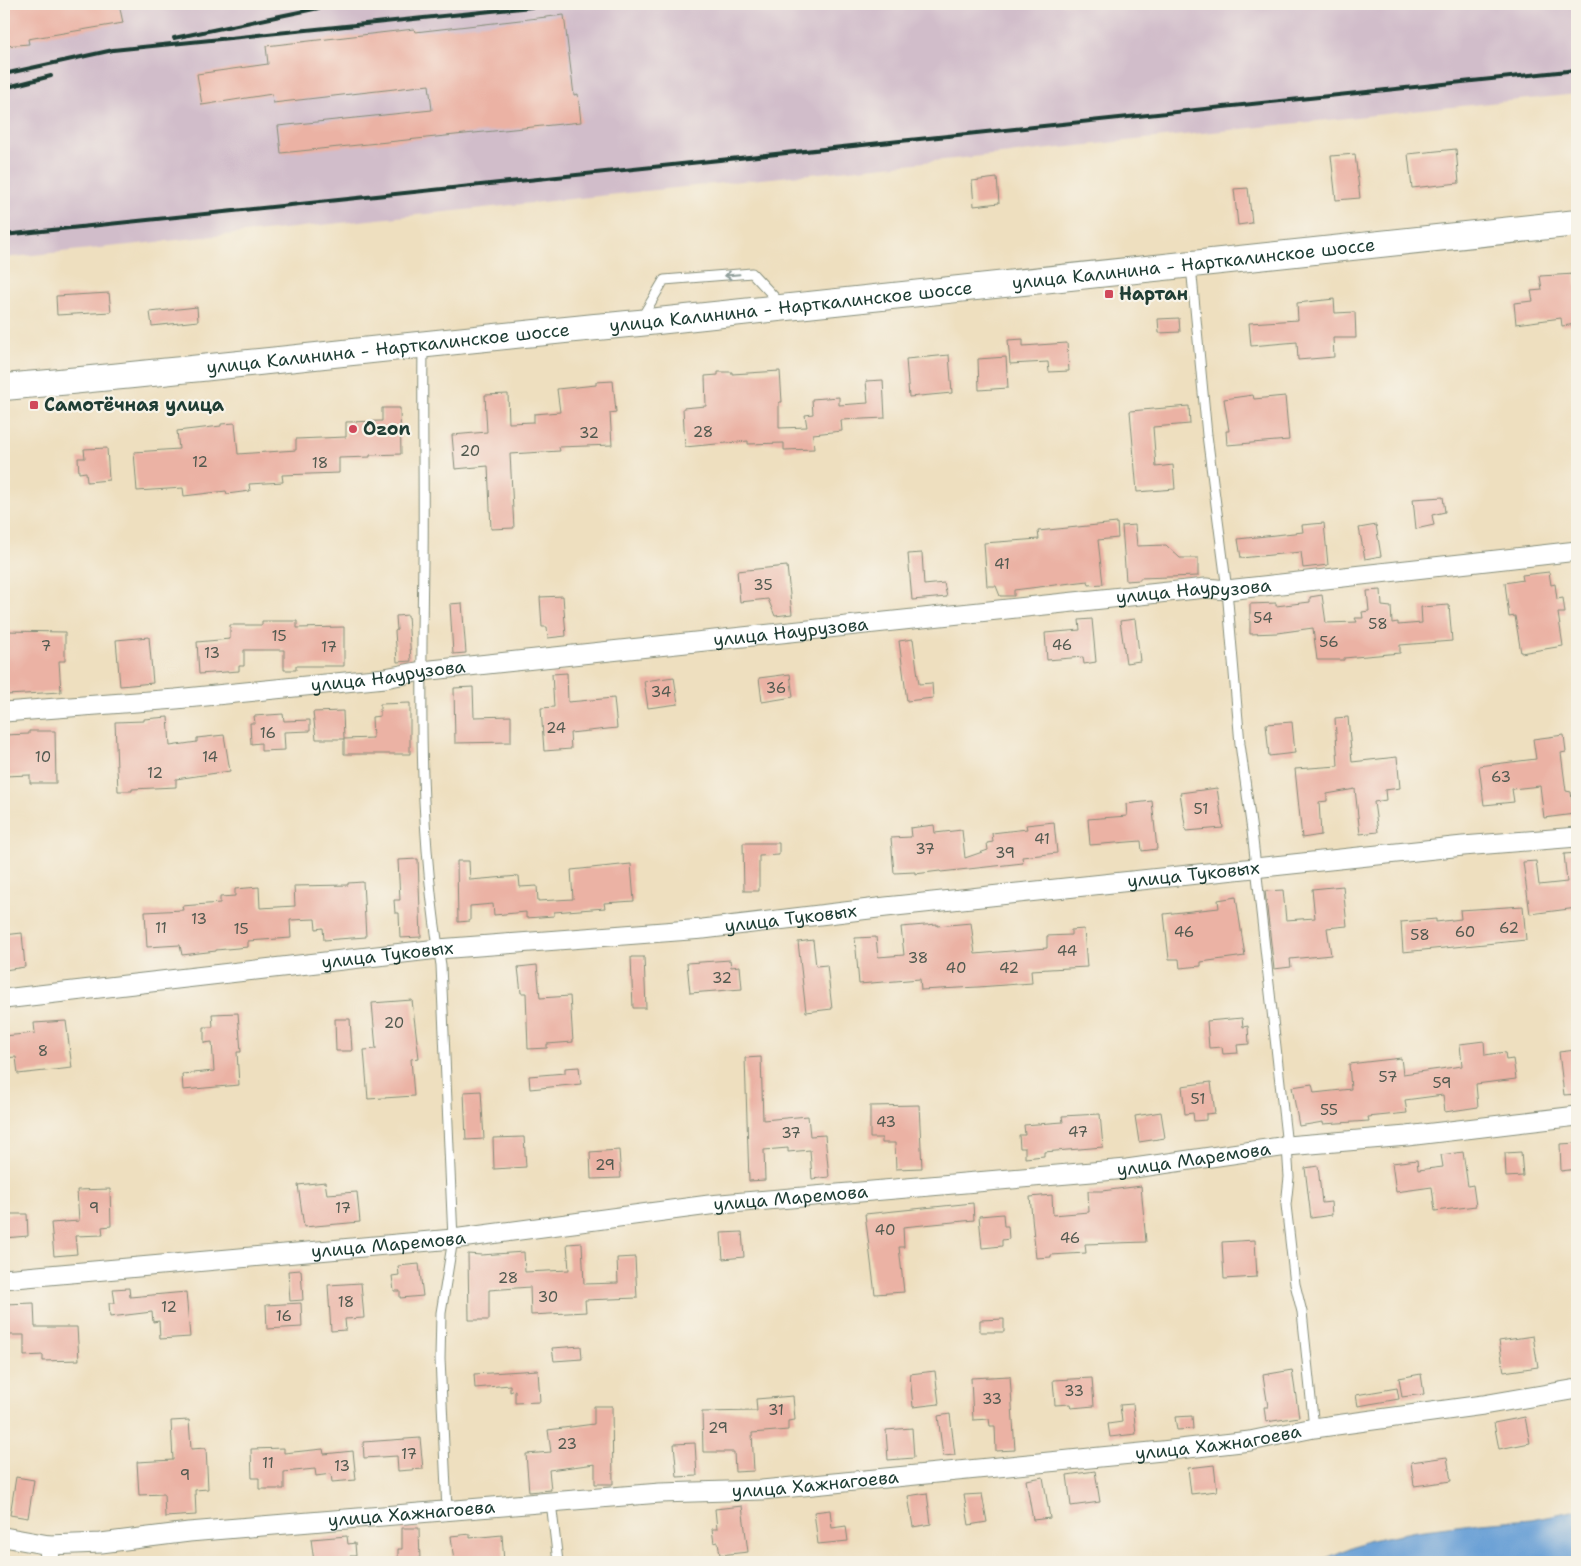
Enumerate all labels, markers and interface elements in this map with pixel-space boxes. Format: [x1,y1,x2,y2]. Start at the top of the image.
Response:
street label: улица Калинина - Нарткалинское шоссе [1011,233,1376,295]
one-way arrow [725,270,741,279]
street label: улица Калинина - Нарткалинское шоссе [608,276,974,338]
place label: Нартан [1119,282,1188,306]
marker: Нартан [1103,288,1115,300]
street label: улица Калинина - Нарткалинское шоссе [205,318,571,380]
place label: Самотёчная улица [44,393,225,417]
marker: Самотёчная улица [28,399,40,411]
place label: Ozon [363,417,410,441]
house number: 28 [693,422,713,442]
marker: Ozon [347,423,359,435]
house number: 32 [579,423,599,443]
house number: 20 [460,441,480,461]
house number: 12 [192,452,208,472]
house number: 18 [312,453,328,473]
house number: 41 [994,554,1010,574]
street label: улица Наурузова [1115,573,1272,609]
house number: 35 [753,575,773,595]
house number: 54 [1253,608,1273,628]
street label: улица Наурузова [712,612,869,652]
house number: 58 [1368,614,1388,634]
house number: 15 [271,626,287,646]
house number: 56 [1319,632,1339,652]
house number: 46 [1052,635,1072,655]
house number: 7 [41,636,51,656]
house number: 17 [321,637,337,657]
house number: 13 [204,643,220,663]
street label: улица Наурузова [310,654,467,697]
house number: 36 [766,678,786,698]
house number: 34 [651,682,671,702]
house number: 24 [546,718,566,738]
house number: 16 [260,723,276,743]
house number: 10 [35,747,51,767]
house number: 14 [202,747,218,767]
house number: 12 [147,763,163,783]
house number: 63 [1491,767,1511,787]
house number: 51 [1194,799,1208,819]
house number: 41 [1034,829,1050,849]
house number: 37 [915,839,935,859]
house number: 39 [995,843,1015,863]
street label: улица Туковых [1126,856,1261,893]
street label: улица Туковых [723,899,858,938]
house number: 13 [191,909,207,929]
house number: 11 [155,918,167,938]
house number: 62 [1499,918,1519,938]
house number: 15 [233,919,249,939]
house number: 46 [1174,922,1194,942]
house number: 60 [1455,922,1475,942]
house number: 58 [1410,925,1430,945]
street label: улица Туковых [320,936,454,974]
house number: 44 [1057,941,1077,961]
house number: 38 [908,948,928,968]
house number: 40 [946,958,966,978]
house number: 42 [999,958,1019,978]
house number: 32 [712,968,732,988]
house number: 20 [384,1013,404,1033]
house number: 8 [38,1041,48,1061]
house number: 57 [1379,1067,1397,1087]
house number: 59 [1433,1073,1451,1093]
house number: 51 [1191,1089,1205,1109]
house number: 55 [1320,1100,1338,1120]
house number: 43 [876,1112,896,1132]
house number: 47 [1068,1122,1088,1142]
house number: 37 [781,1123,801,1143]
street label: улица Маремова [1116,1136,1272,1182]
house number: 29 [595,1155,615,1175]
street label: улица Маремова [712,1179,869,1217]
house number: 9 [89,1198,99,1218]
house number: 17 [335,1198,351,1218]
house number: 40 [875,1220,895,1240]
street label: улица Маремова [310,1225,467,1264]
house number: 46 [1060,1228,1080,1248]
house number: 28 [498,1268,518,1288]
house number: 30 [538,1287,558,1307]
house number: 18 [338,1292,354,1312]
house number: 12 [161,1297,177,1317]
house number: 16 [276,1306,292,1326]
house number: 33 [1064,1381,1084,1401]
house number: 33 [982,1389,1002,1409]
house number: 31 [768,1400,784,1420]
house number: 29 [708,1418,728,1438]
street label: улица Хажнагоева [1134,1419,1303,1466]
house number: 23 [557,1434,577,1454]
house number: 17 [401,1444,417,1464]
house number: 11 [262,1453,274,1473]
house number: 13 [334,1456,350,1476]
house number: 9 [180,1465,190,1485]
street label: улица Хажнагоева [732,1465,900,1503]
street label: улица Хажнагоева [327,1495,496,1532]

